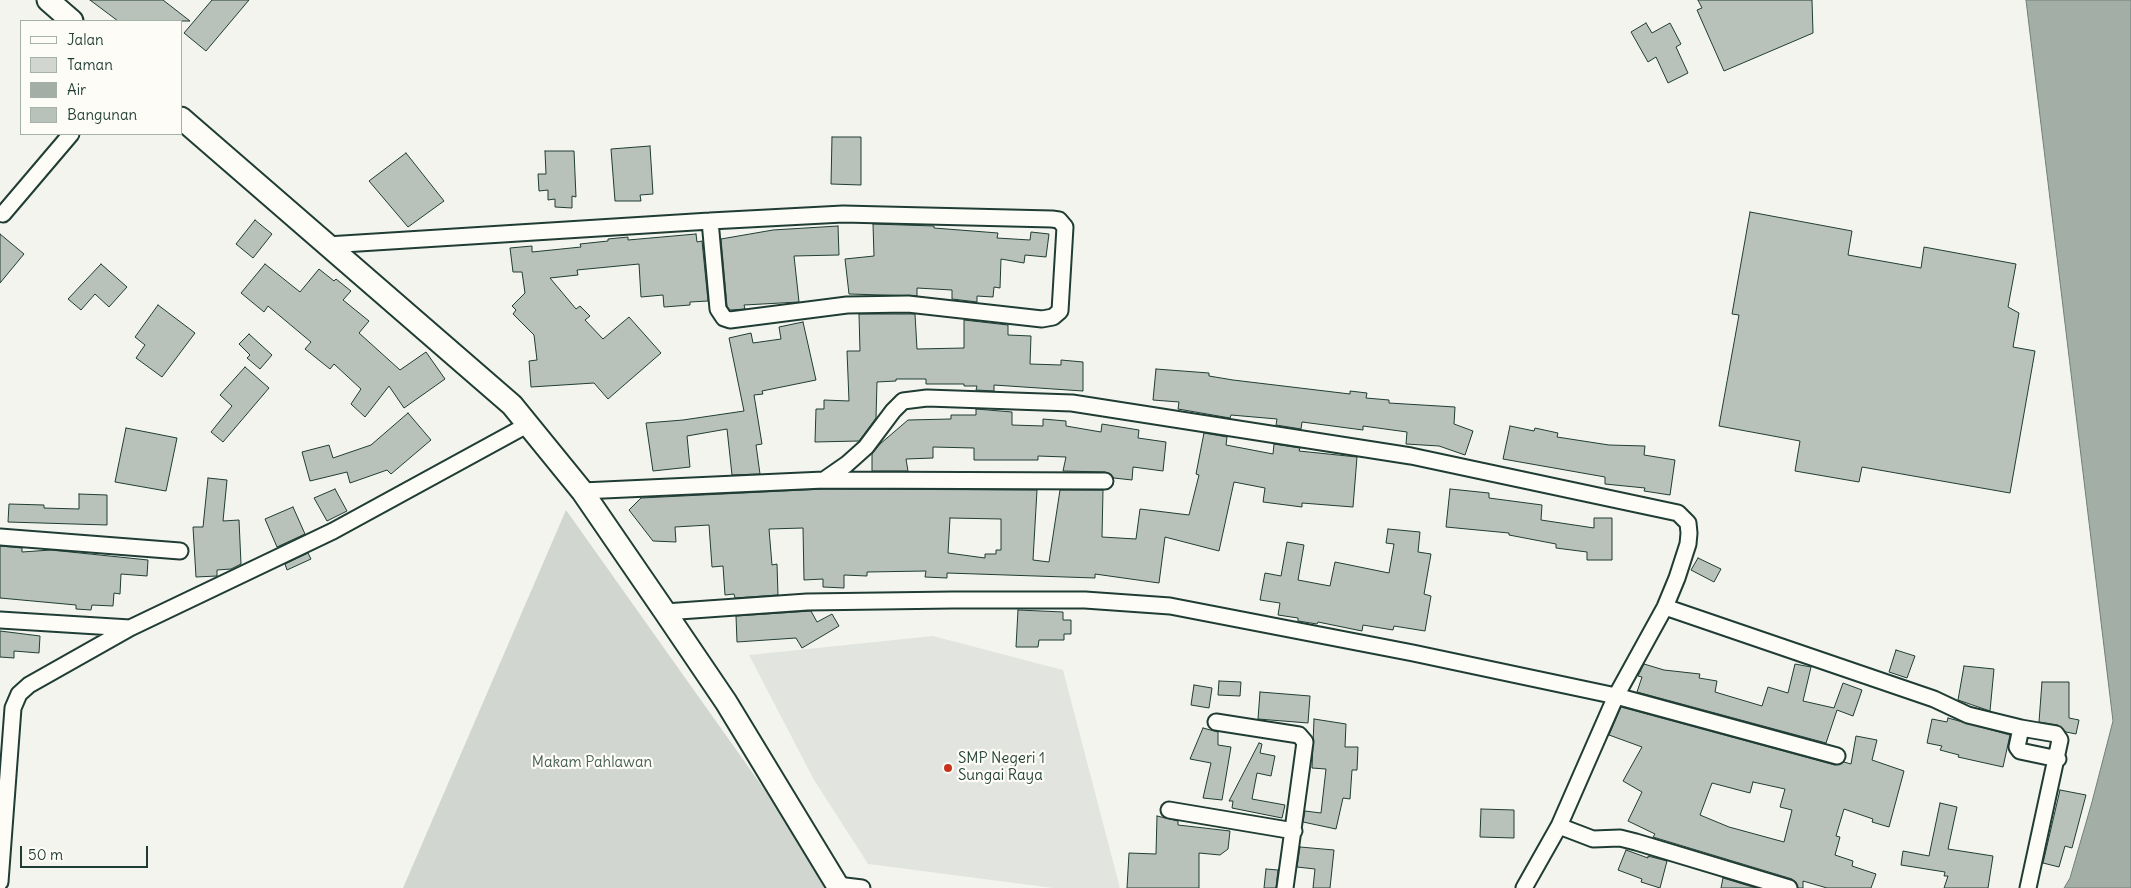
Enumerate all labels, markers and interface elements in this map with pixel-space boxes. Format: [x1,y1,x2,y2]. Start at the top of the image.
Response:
legend [20,20,182,135]
text: Jalan [67,30,104,49]
text: Taman [67,55,113,74]
text: Air [67,80,86,99]
text: Bangunan [67,105,137,124]
place label: SMP Negeri 1 Sungai Raya [958,750,1045,785]
park label: Makam Pahlawan [532,754,652,772]
marker: SMP Negeri 1 Sungai Raya [942,762,954,774]
scale bar [22,836,150,868]
text: 50 m [28,845,63,864]

